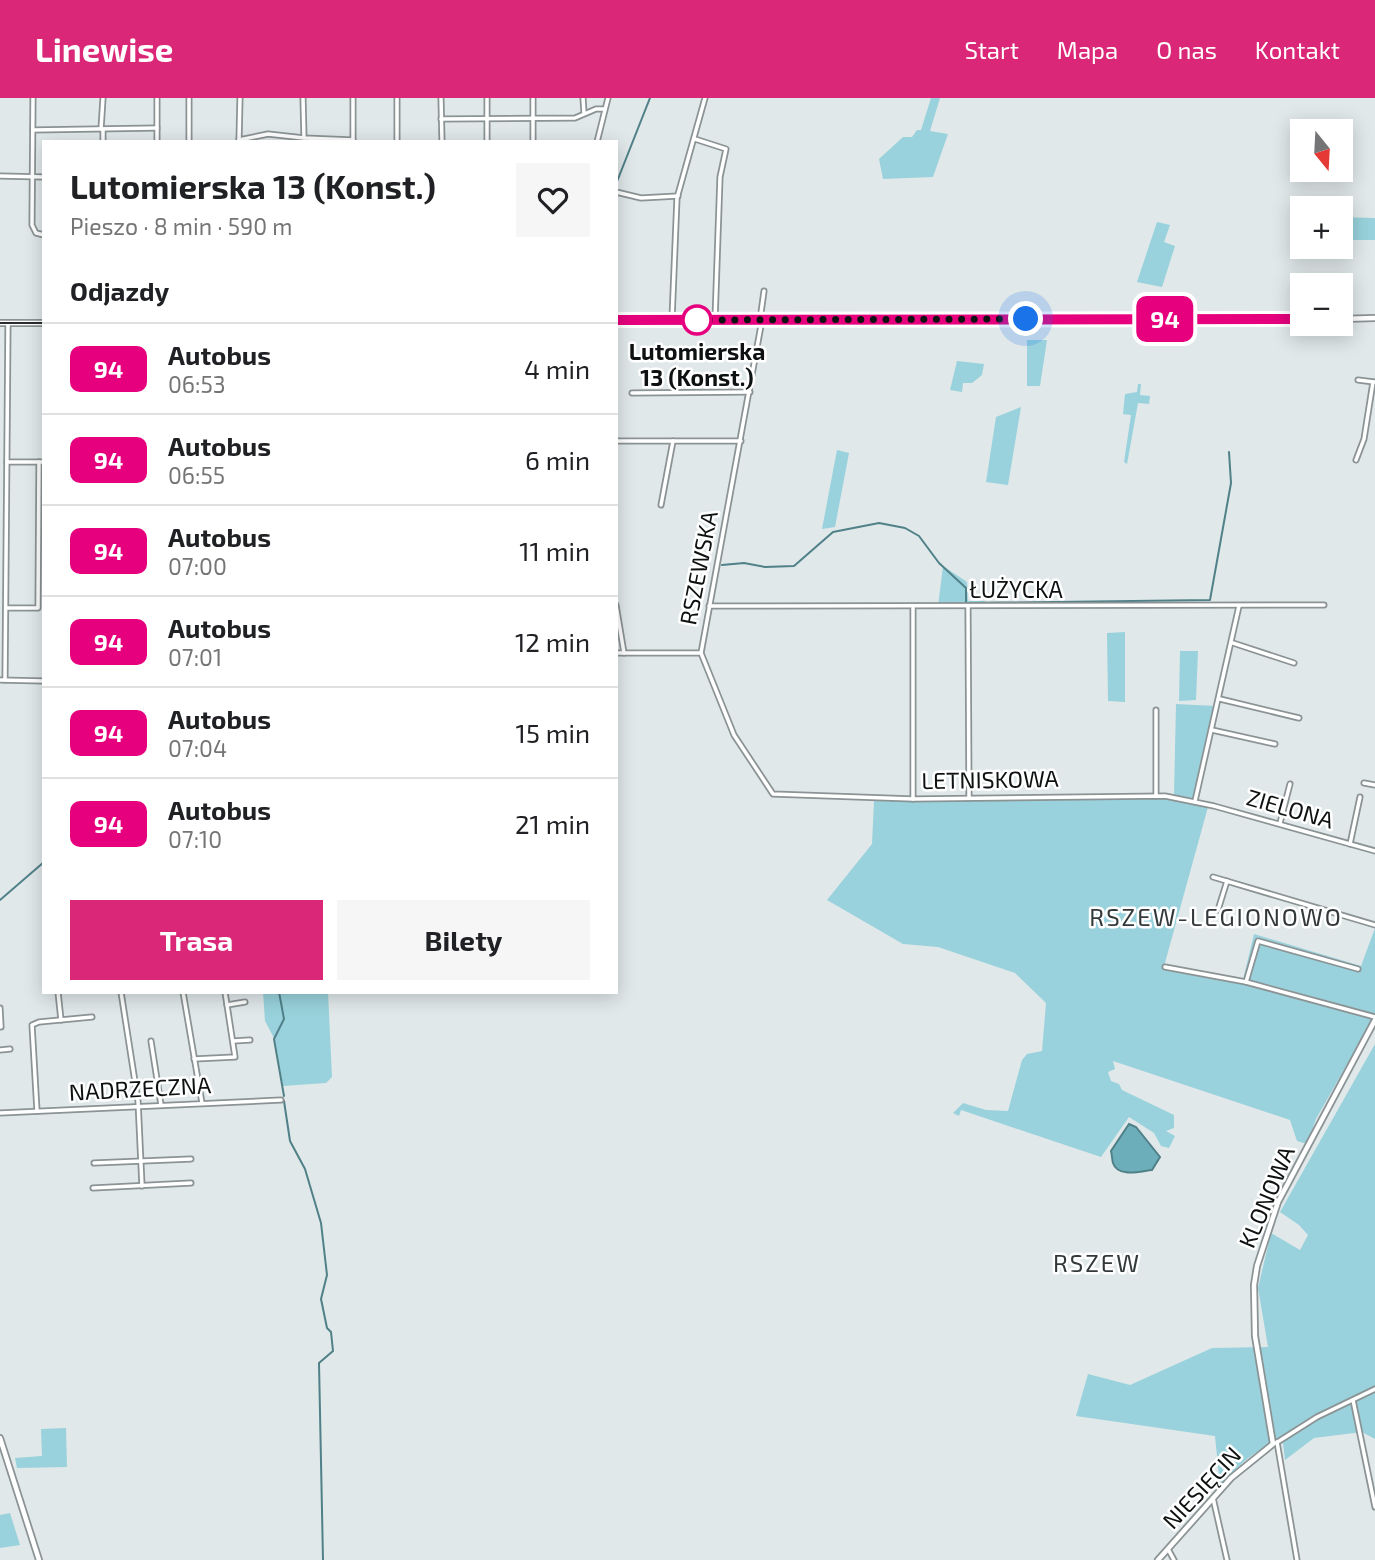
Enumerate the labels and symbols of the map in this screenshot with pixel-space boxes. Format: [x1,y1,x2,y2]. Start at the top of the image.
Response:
north arrow [1290,119,1353,182]
line badge: 94 [1134,296,1196,342]
your location [1008,301,1043,336]
marker: Lutomierska 13 (Konst.) [682,305,712,335]
place label: Lutomierska 13 (Konst.) [629,337,765,391]
street label: RSZEWSKA [673,508,723,627]
street label: ŁUŻYCKA [969,575,1064,603]
street label: LETNISKOWA [921,764,1060,794]
street label: ZIELONA [1244,782,1338,834]
district label: RSZEW-LEGIONOWO [1089,902,1343,931]
street label: NADRZECZNA [68,1070,212,1106]
street label: KLONOWA [1232,1141,1300,1252]
district label: RSZEW [1053,1248,1141,1277]
street label: NIESIĘCIN [1156,1440,1246,1534]

